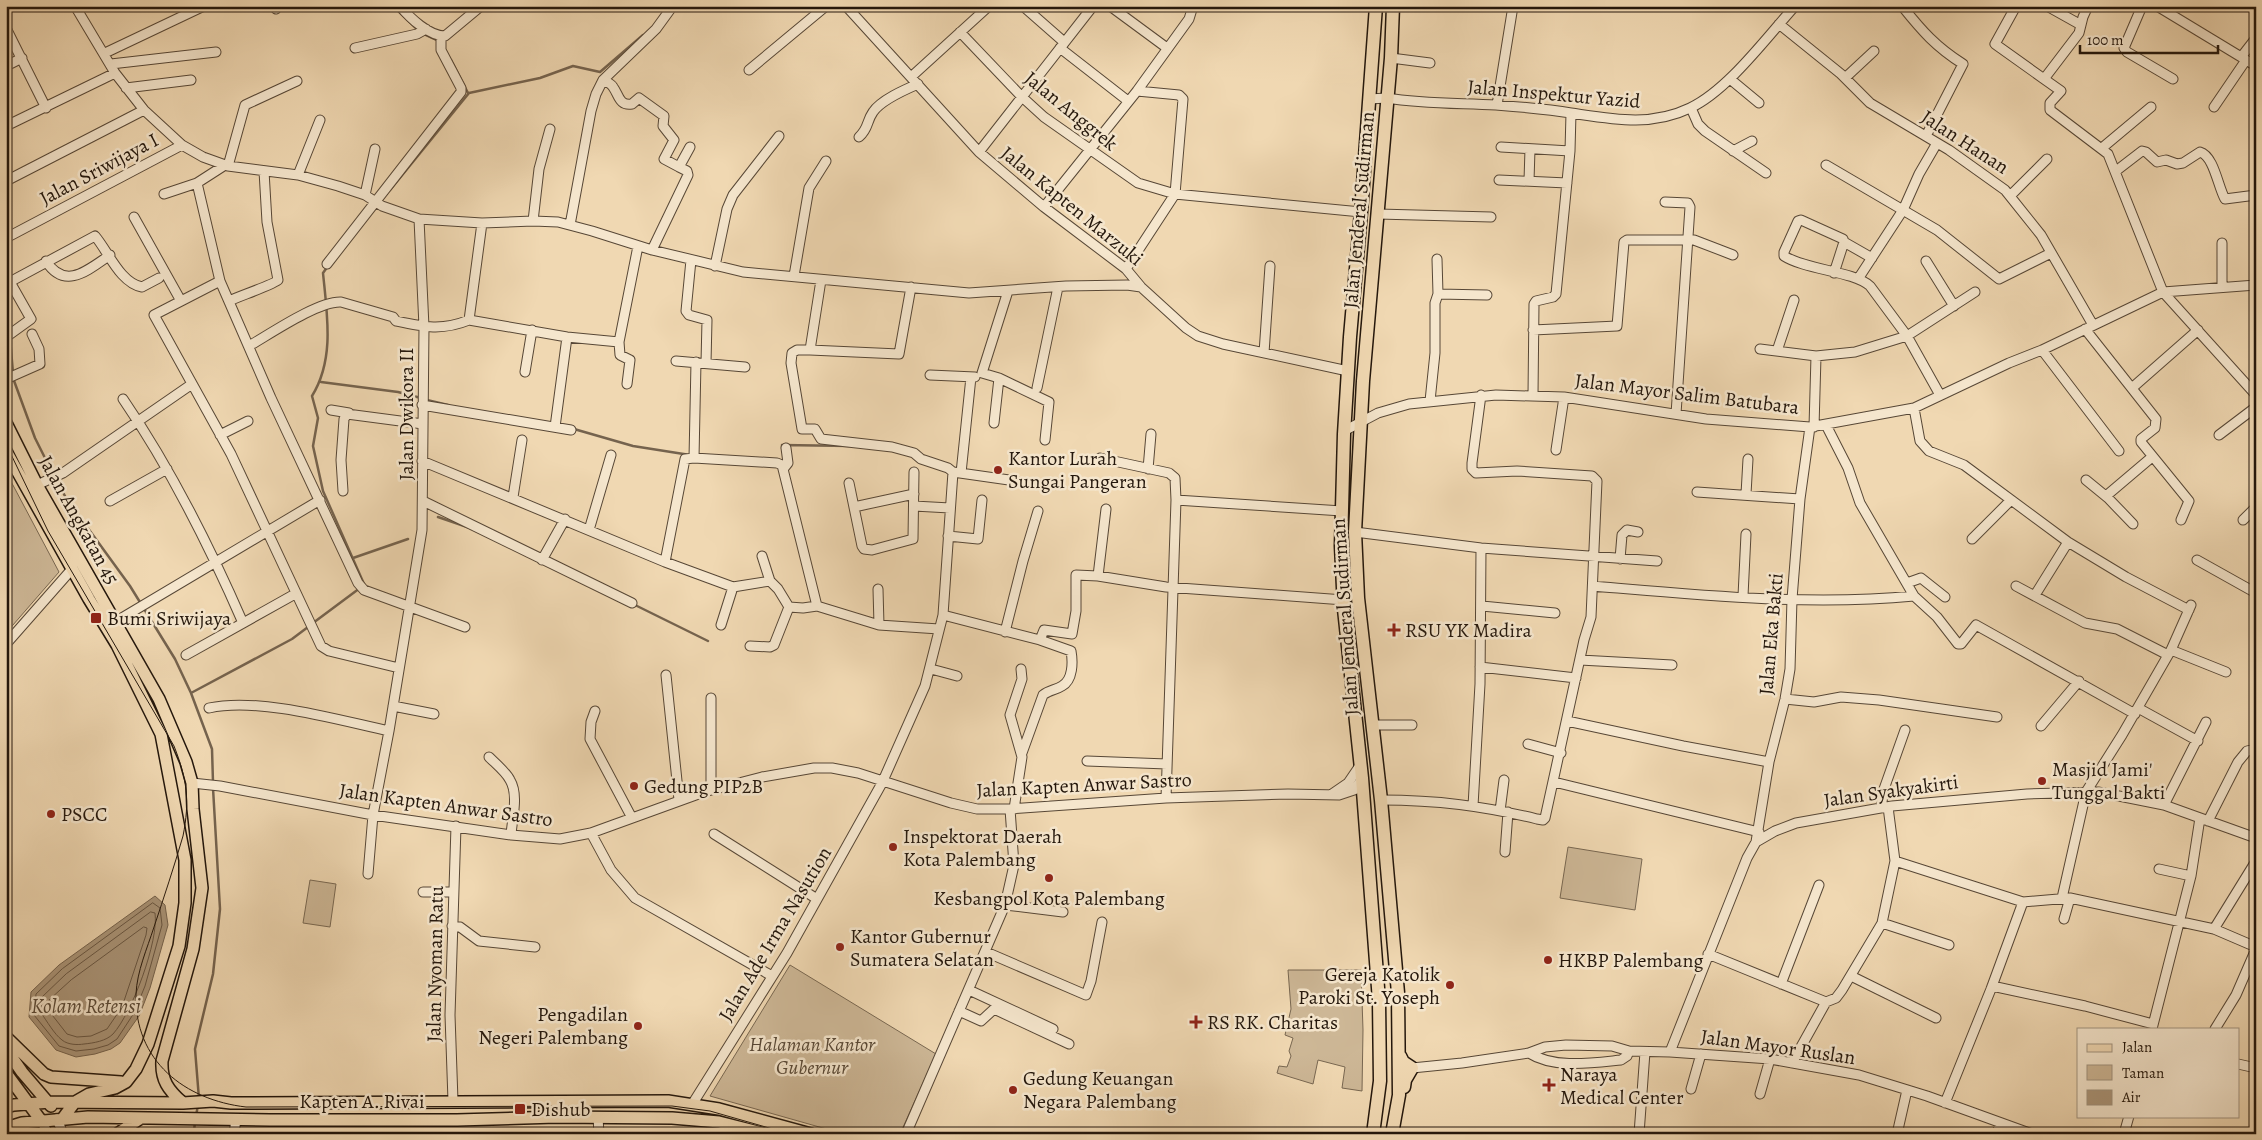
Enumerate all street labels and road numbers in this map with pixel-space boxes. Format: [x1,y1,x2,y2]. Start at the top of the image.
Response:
street label: Jalan Anggrek [1019,65,1123,157]
street label: Jalan Inspektur Yazid [1466,73,1642,115]
street label: Jalan Hanan [1916,104,2014,180]
street label: Jalan Jenderal Sudirman [1337,110,1381,310]
street label: Jalan Sriwijaya I [35,126,163,212]
street label: Jalan Kapten Marzuki [995,140,1149,272]
street label: Jalan Dwikora II [393,347,420,481]
street label: Jalan Mayor Salim Batubara [1573,367,1801,421]
street label: Jalan Angkatan 45 [32,450,126,590]
street label: Jalan Jenderal Sudirman [1325,517,1365,717]
street label: Jalan Eka Bakti [1752,572,1790,696]
street label: Jalan Kapten Anwar Sastro [976,766,1192,804]
street label: Jalan Syakyakirti [1822,768,1960,814]
street label: Jalan Kapten Anwar Sastro [338,777,554,833]
street label: Jalan Ade Irma Nasution [712,842,838,1026]
street label: Jalan Nyoman Ratu [420,886,450,1042]
street label: Jalan Mayor Ruslan [1699,1023,1857,1071]
street label: Kapten A. Rivai [299,1088,425,1115]

